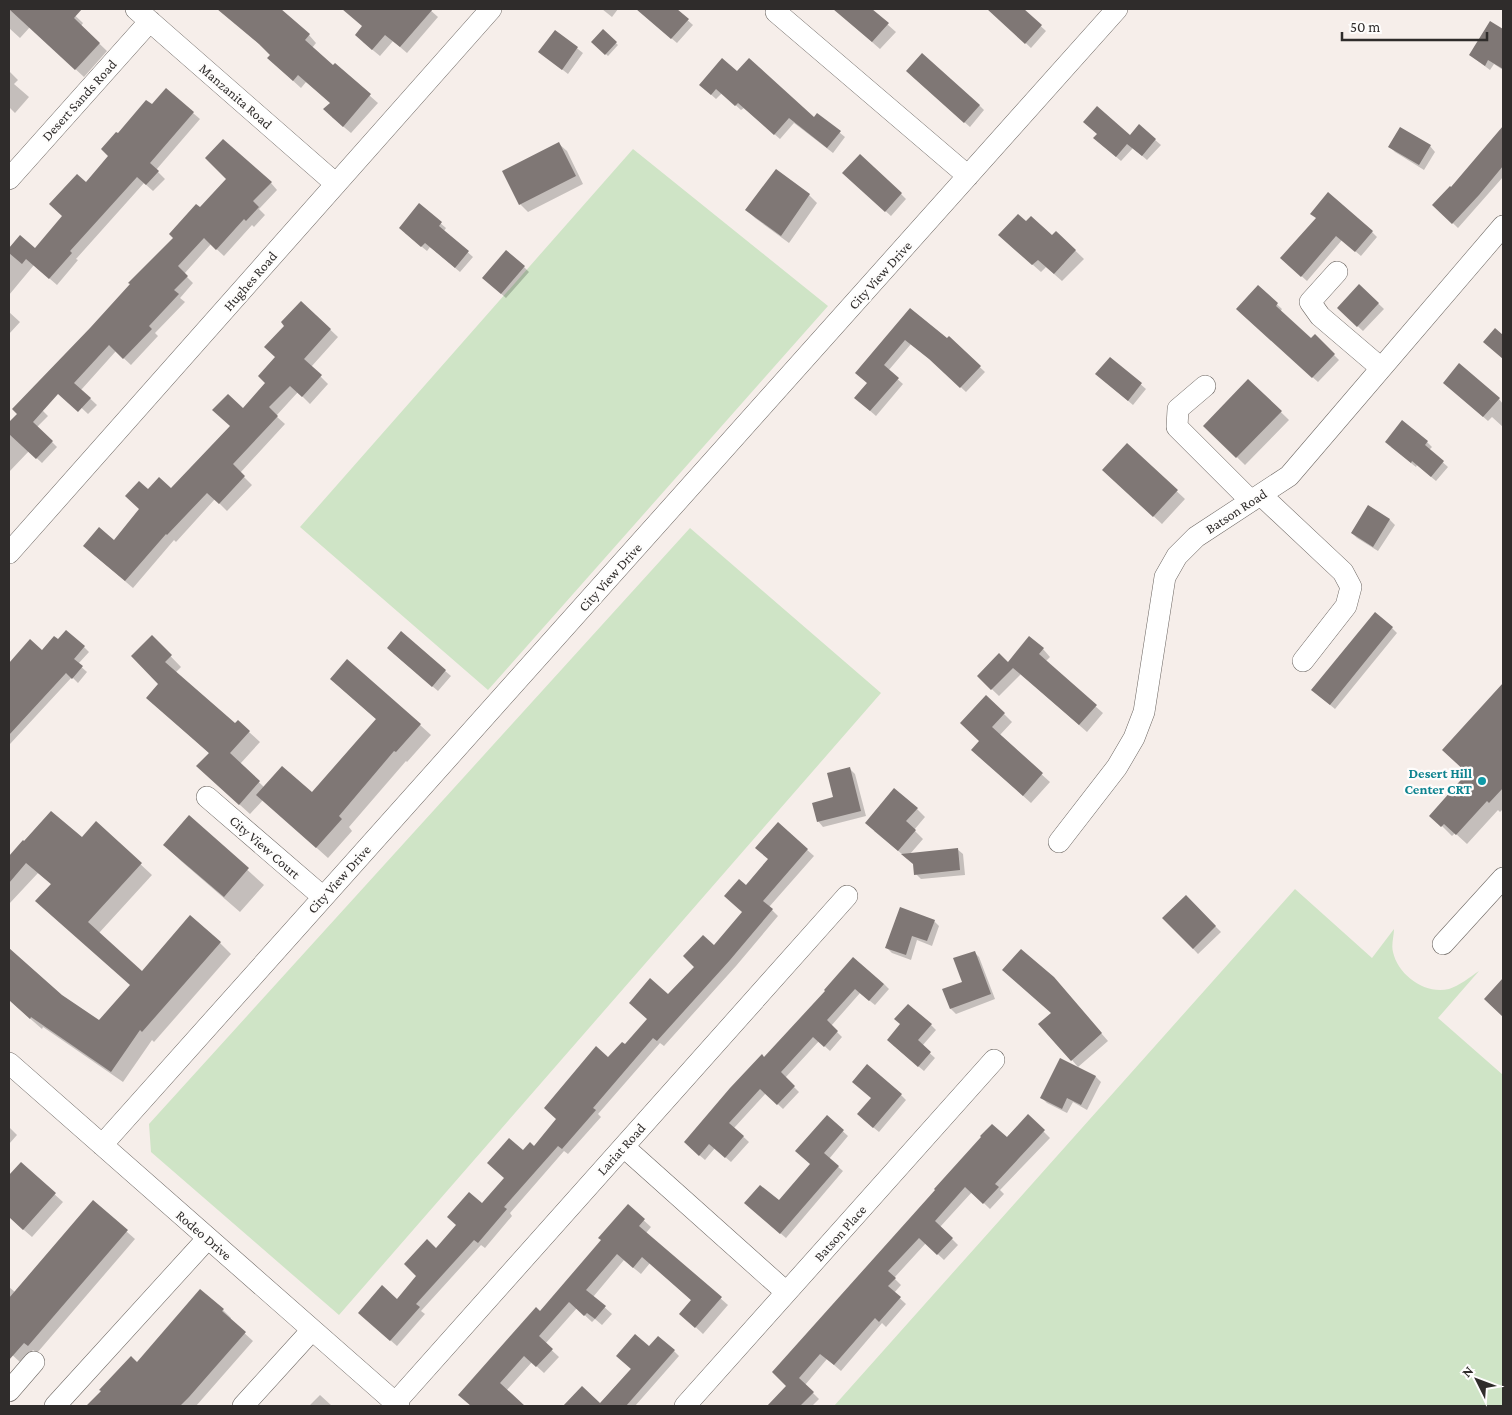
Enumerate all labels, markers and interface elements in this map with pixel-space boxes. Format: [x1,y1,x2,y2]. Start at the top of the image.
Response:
scale bar [1342,10,1487,42]
text: 50 m [1350,19,1380,35]
street label: Desert Sands Road [38,56,120,144]
street label: Manzanita Road [196,60,276,132]
street label: City View Drive [845,238,915,312]
street label: Hughes Road [220,248,281,314]
street label: Batson Road [1202,485,1270,537]
street label: City View Drive [575,540,645,614]
place label: Desert Hill Center CRT [1404,765,1473,797]
marker: Desert Hill Center CRT [1476,775,1488,787]
street label: City View Court [226,812,304,882]
street label: City View Drive [304,842,374,916]
street label: Lariat Road [594,1119,649,1178]
street label: Batson Place [811,1202,869,1264]
street label: Rodeo Drive [173,1207,235,1263]
north arrow [1452,1355,1502,1405]
text: N [1458,1362,1477,1380]

